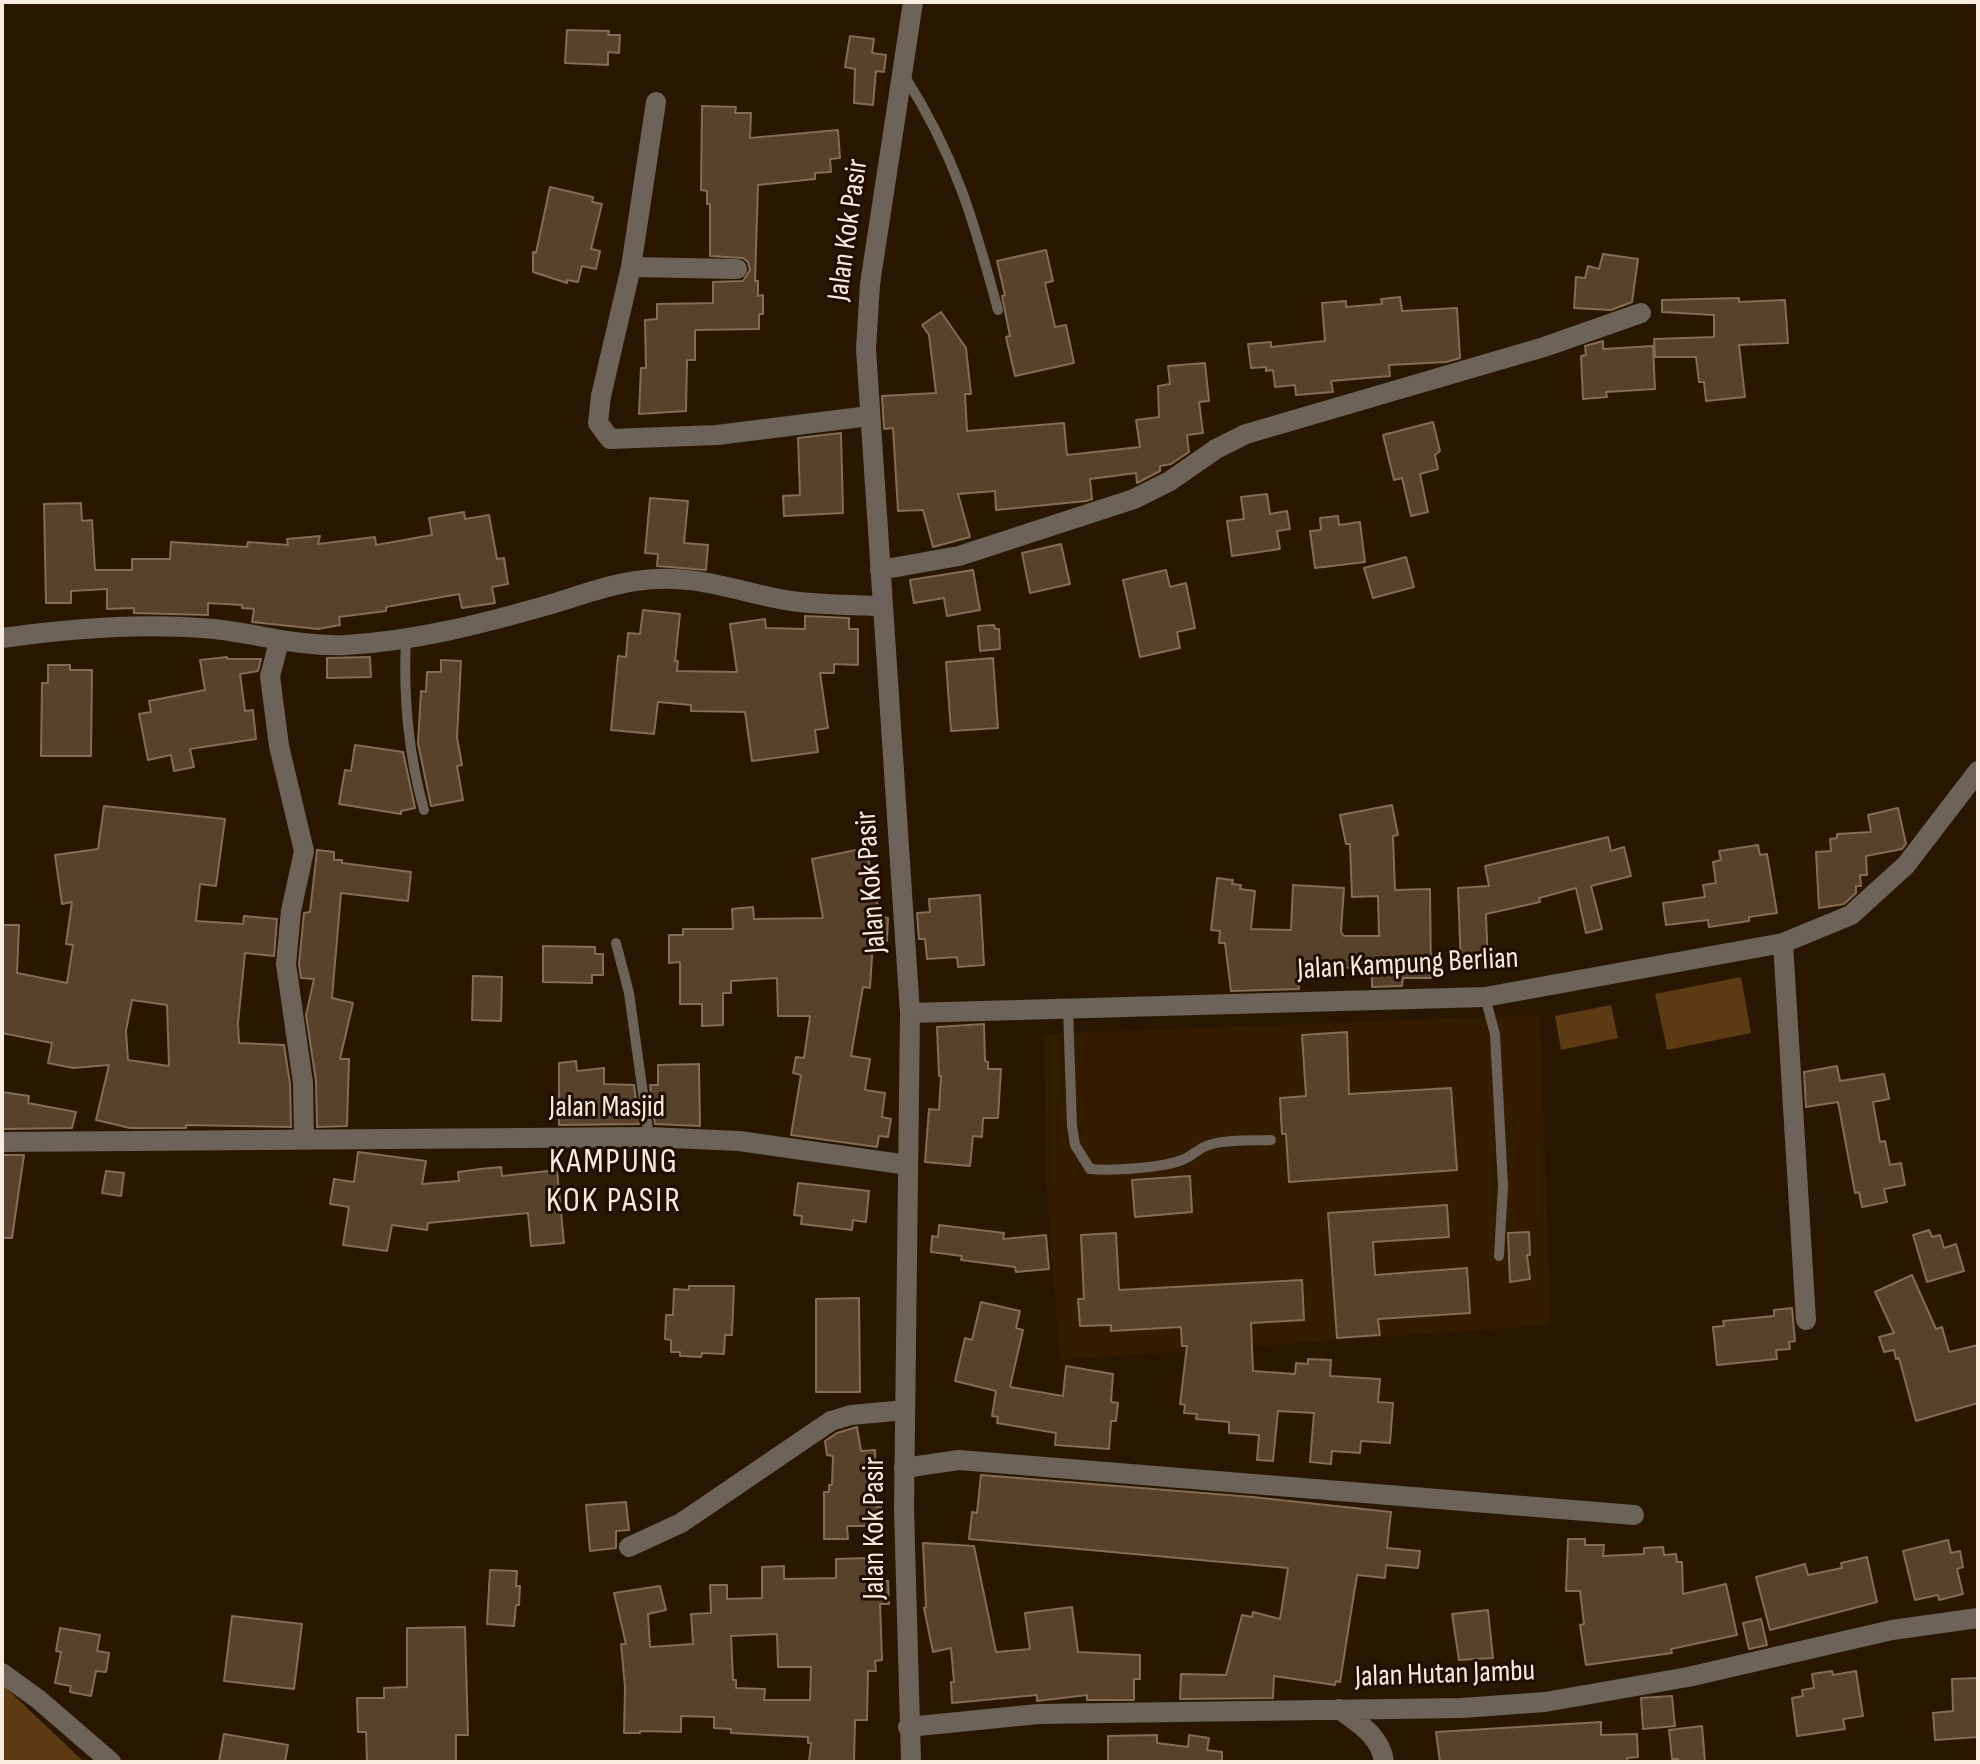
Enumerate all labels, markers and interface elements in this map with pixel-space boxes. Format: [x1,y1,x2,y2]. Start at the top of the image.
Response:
street label: Jalan Kok Pasir [821,157,877,303]
street label: Jalan Kok Pasir [849,809,895,955]
street label: Jalan Kampung Berlian [1297,941,1519,989]
street label: Jalan Masjid [549,1090,665,1126]
district label: KAMPUNG KOK PASIR [546,1143,682,1222]
street label: Jalan Kok Pasir [857,1457,893,1599]
street label: Jalan Hutan Jambu [1354,1654,1536,1696]

